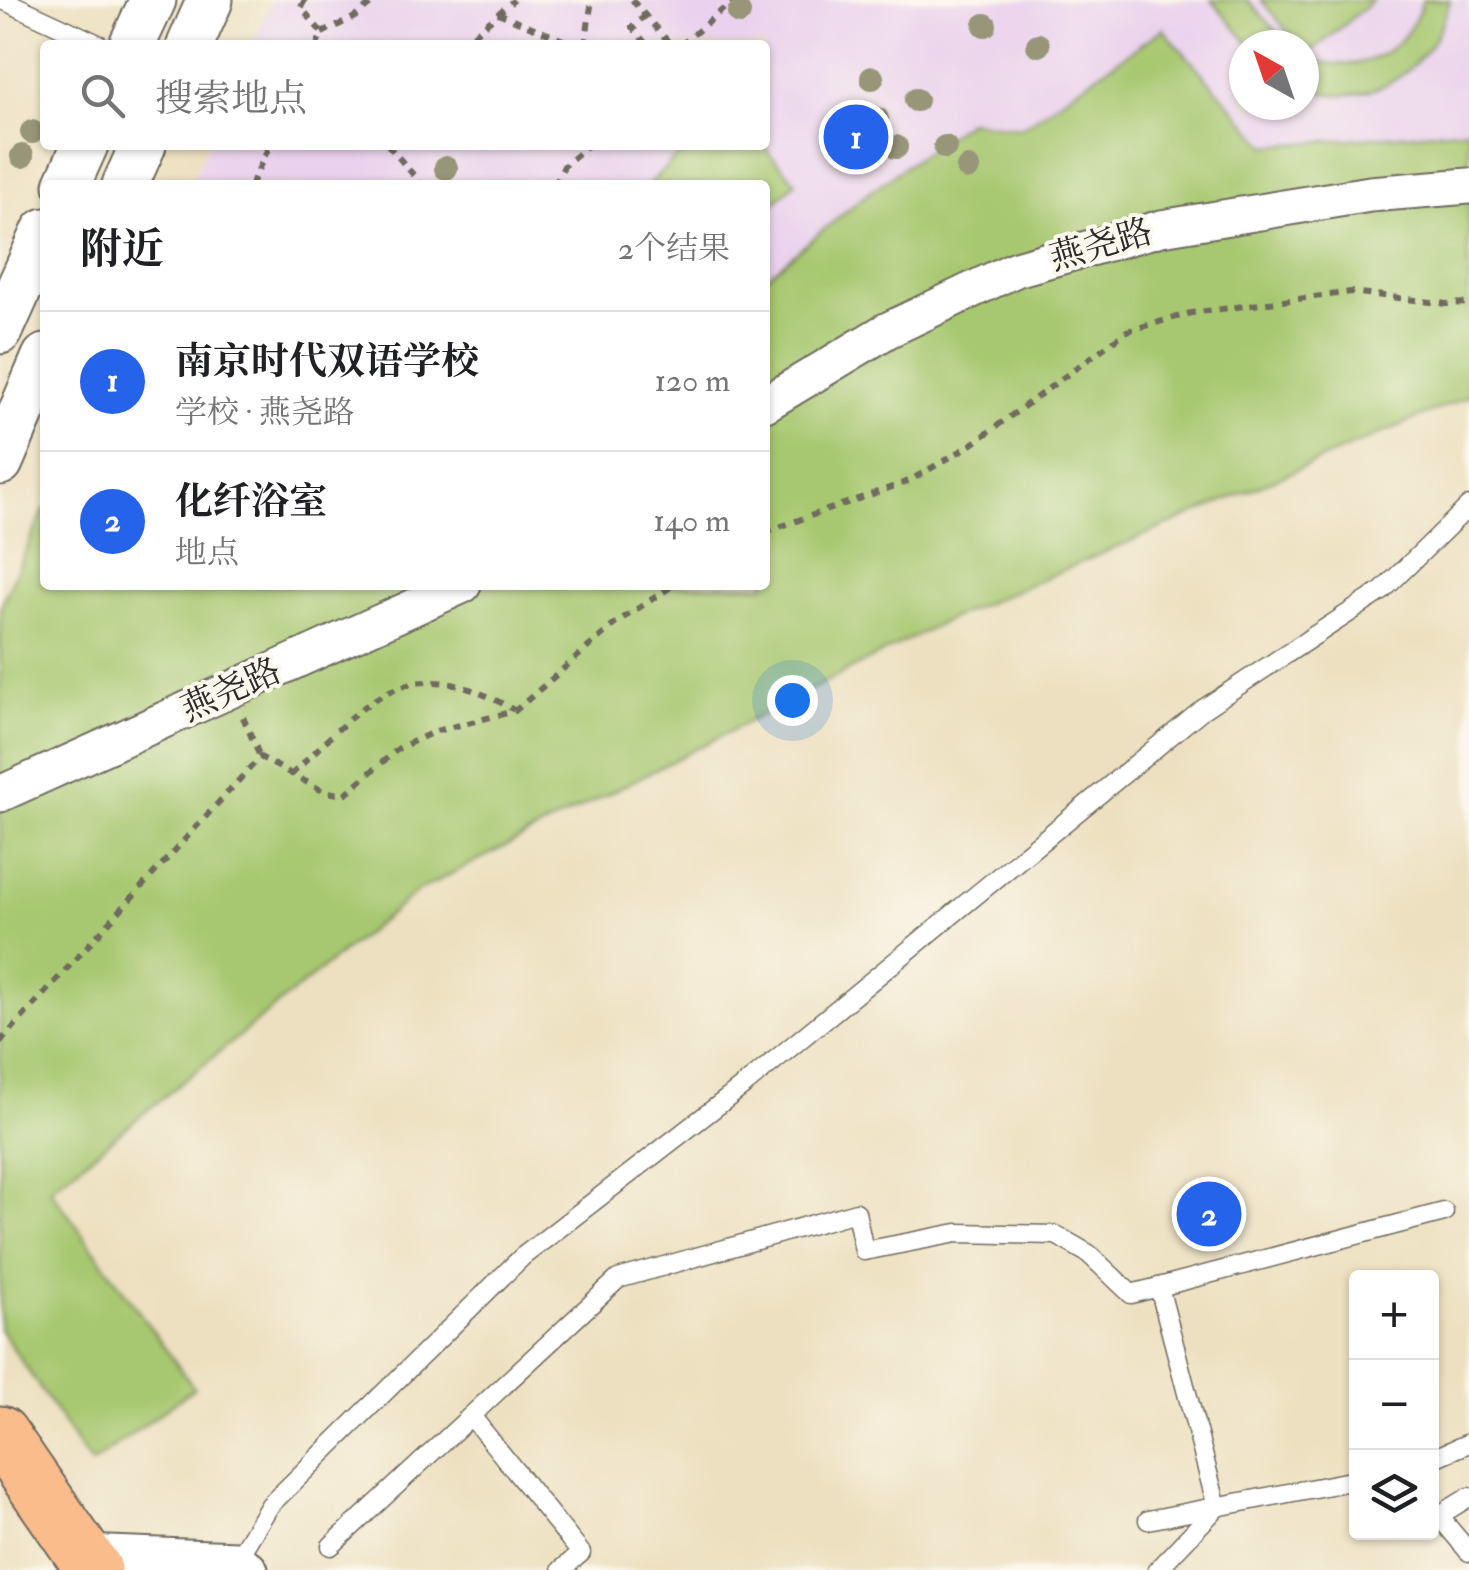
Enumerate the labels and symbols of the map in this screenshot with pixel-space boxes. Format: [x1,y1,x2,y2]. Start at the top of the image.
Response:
north arrow [1229,30,1319,120]
pin: 1 [824,100,888,174]
street label: 燕尧路 [1044,209,1158,281]
street label: 燕尧路 [174,649,288,731]
your location [767,675,818,726]
pin: 2 [1176,1176,1242,1252]

